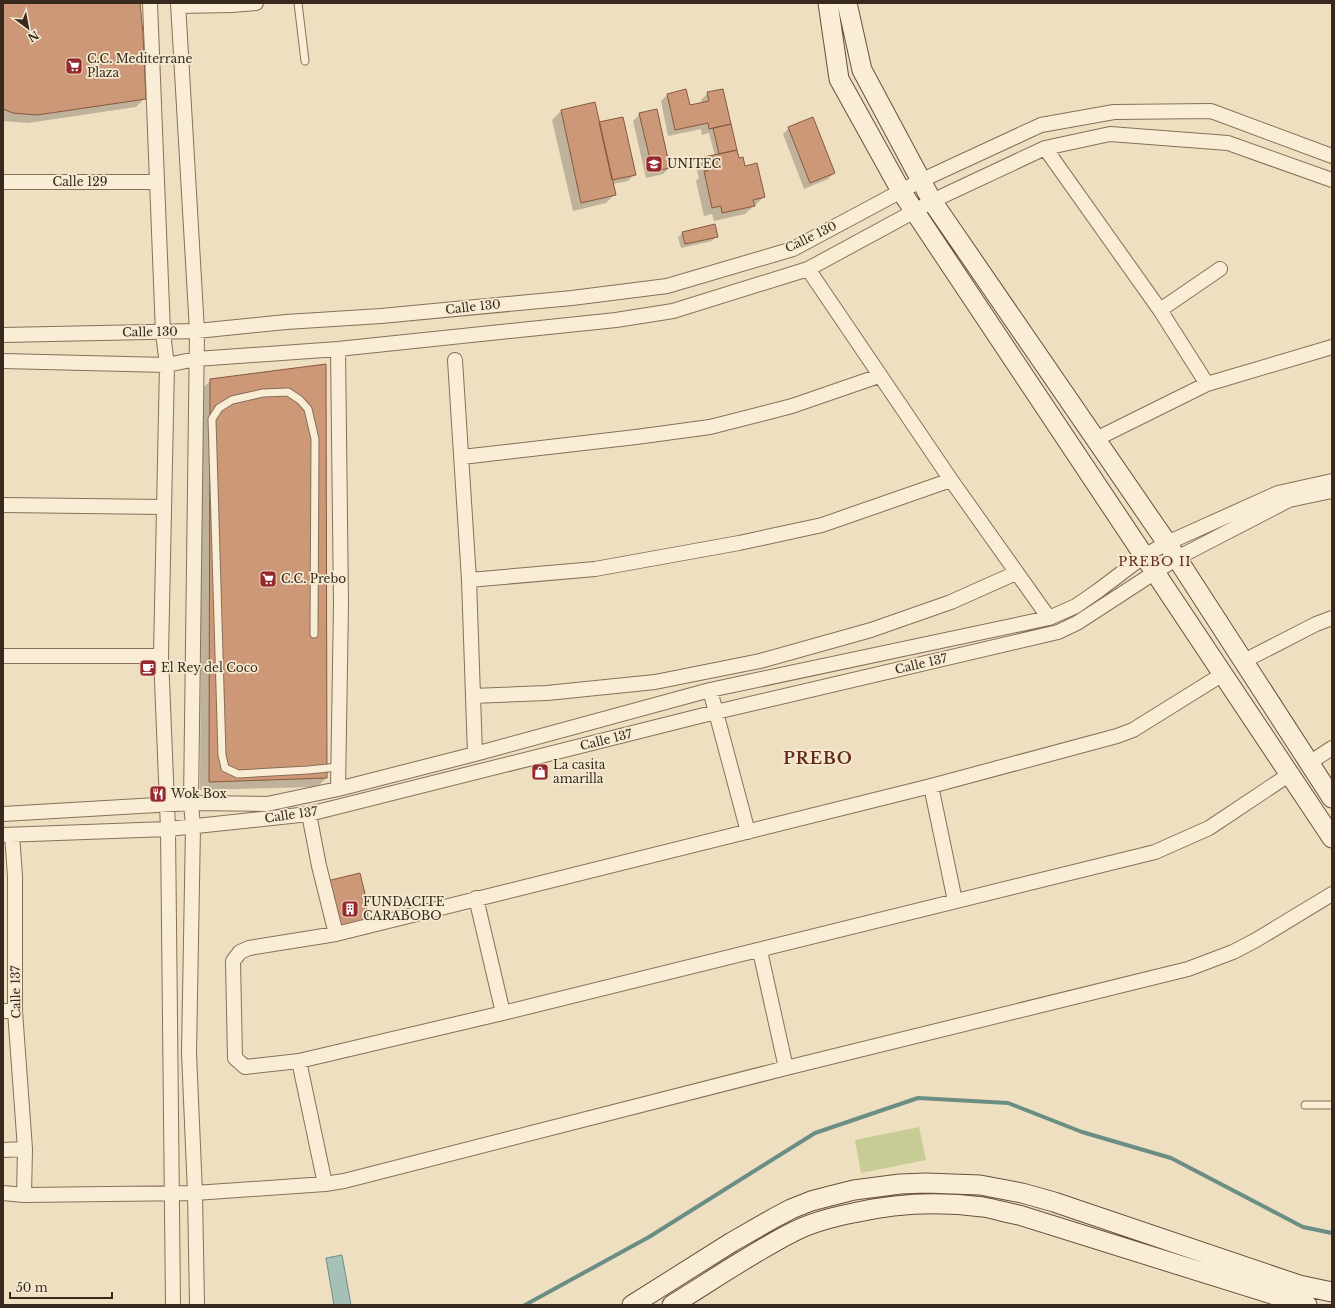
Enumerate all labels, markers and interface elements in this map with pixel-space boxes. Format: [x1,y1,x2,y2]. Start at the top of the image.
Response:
north arrow [8,8,48,48]
text: N [25,28,41,46]
place label: C.C. Mediterrane Plaza [87,51,192,80]
supermarket icon: C.C. Mediterrane Plaza [64,56,84,76]
school or university icon: UNITEC [644,154,664,174]
place label: UNITEC [667,156,721,171]
street label: Calle 129 [53,174,107,189]
street label: Calle 130 [782,218,839,256]
street label: Calle 130 [444,296,501,317]
street label: Calle 130 [122,324,178,339]
district label: PREBO II [1118,553,1192,570]
supermarket icon: C.C. Prebo [258,569,278,589]
place label: C.C. Prebo [281,571,346,586]
street label: Calle 137 [893,650,949,677]
cafe icon: El Rey del Coco [138,658,158,678]
place label: El Rey del Coco [161,660,258,675]
street label: Calle 137 [578,726,634,753]
district label: PREBO [783,748,853,768]
place label: La casita amarilla [553,757,606,786]
shop icon: La casita amarilla [530,762,550,782]
restaurant icon: Wok Box [148,784,168,804]
place label: Wok Box [170,786,227,801]
street label: Calle 137 [264,803,319,826]
place label: FUNDACITE CARABOBO [363,894,445,923]
building icon: FUNDACITE CARABOBO [340,899,360,919]
street label: Calle 137 [8,964,23,1019]
scale bar [10,1274,112,1300]
text: 50 m [16,1280,48,1295]

